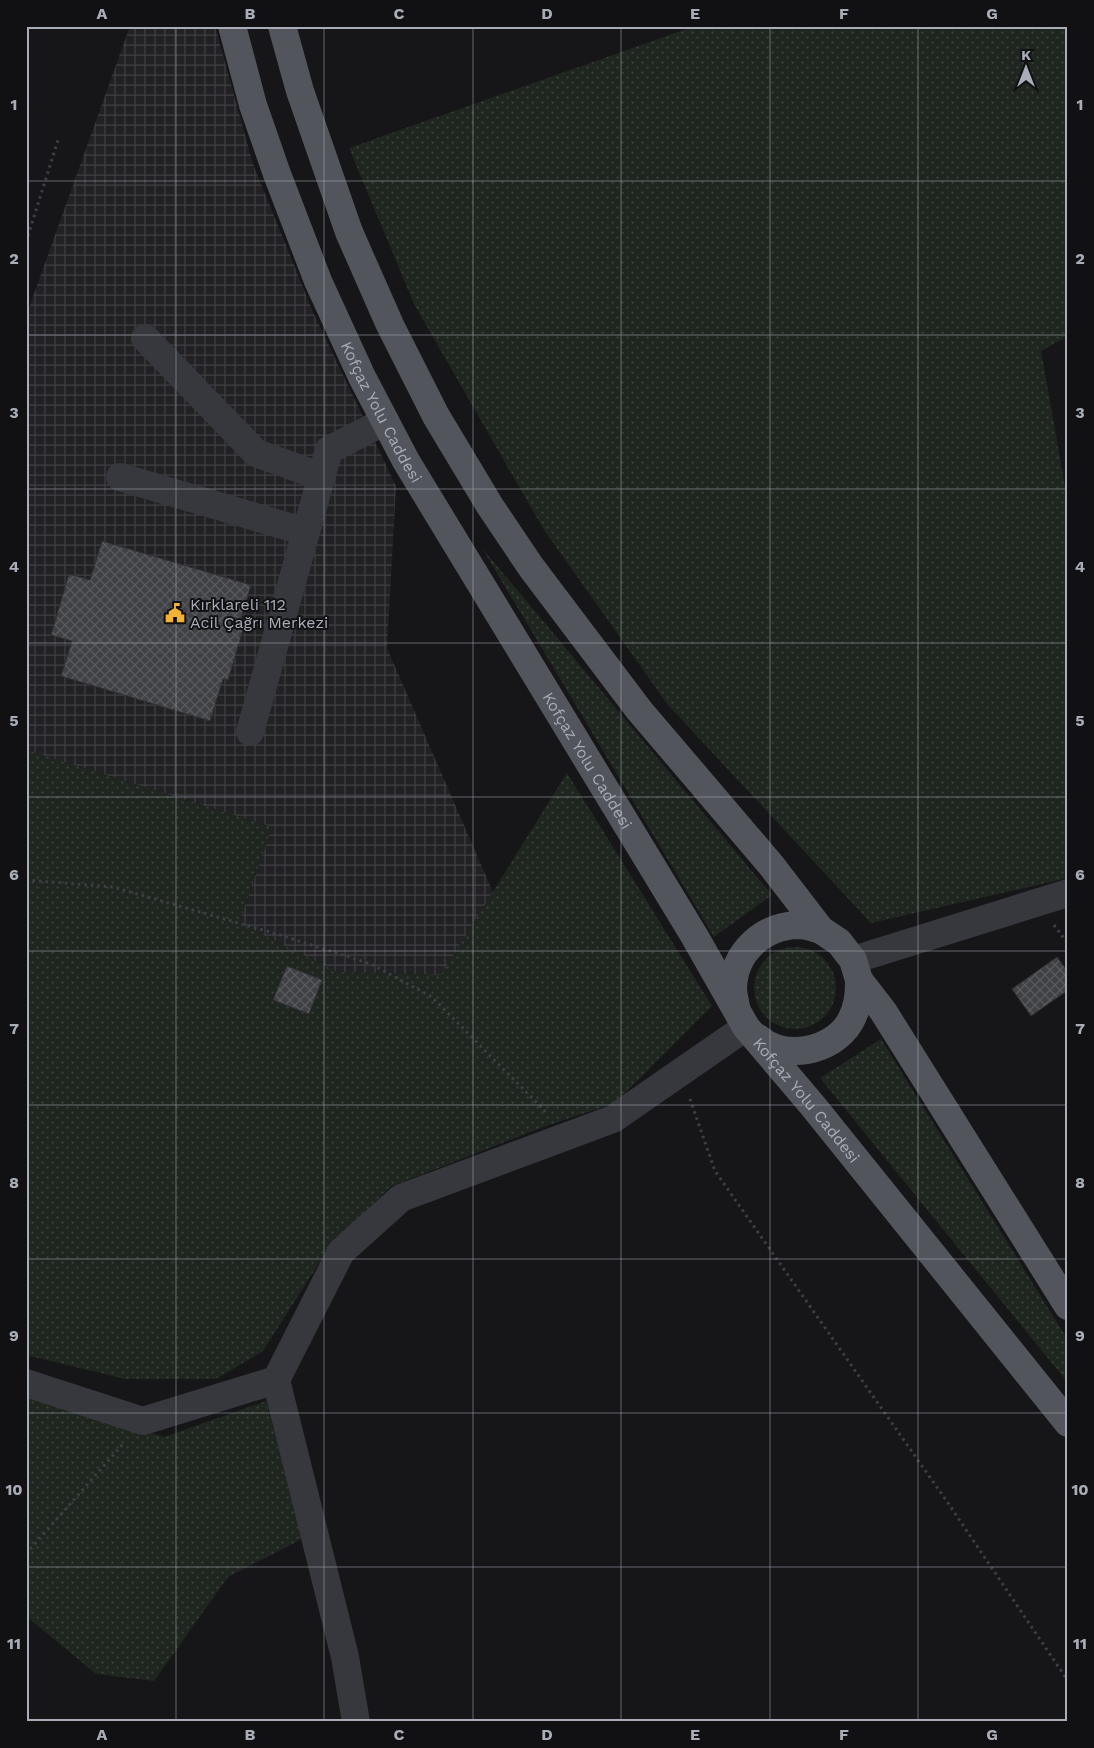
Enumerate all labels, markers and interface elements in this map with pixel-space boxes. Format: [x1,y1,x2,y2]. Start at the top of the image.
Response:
text: A [97,4,108,23]
text: B [245,4,256,23]
text: C [394,4,405,23]
text: D [541,4,553,23]
text: E [690,4,700,23]
text: F [839,4,849,23]
text: G [986,4,998,23]
north arrow [1002,42,1052,92]
text: K [1021,47,1031,63]
text: 1 [11,95,17,114]
text: 1 [1077,95,1083,114]
text: 2 [9,249,19,268]
text: 2 [1075,249,1085,268]
street label: Kofçaz Yolu Caddesi [337,338,426,486]
text: 3 [9,403,19,422]
text: 3 [1075,403,1085,422]
text: 4 [9,557,19,576]
text: 4 [1075,557,1085,576]
place label: Kırklareli 112 Acil Çağrı Merkezi [190,595,328,632]
public building icon: Kırklareli 112 Acil Çağrı Merkezi [164,602,186,624]
street label: Kofçaz Yolu Caddesi [539,688,637,832]
text: 5 [9,711,19,730]
text: 5 [1075,711,1085,730]
text: 6 [9,865,19,884]
text: 6 [1075,865,1085,884]
text: 7 [9,1019,19,1038]
text: 7 [1075,1019,1085,1038]
street label: Kofçaz Yolu Caddesi [749,1033,864,1166]
text: 8 [9,1173,19,1192]
text: 8 [1075,1173,1085,1192]
text: 9 [9,1326,19,1345]
text: 9 [1075,1326,1085,1345]
text: 10 [5,1480,23,1499]
text: 10 [1071,1480,1089,1499]
text: 11 [7,1634,21,1653]
text: 11 [1073,1634,1087,1653]
text: A [97,1725,108,1744]
text: B [245,1725,256,1744]
text: C [394,1725,405,1744]
text: D [541,1725,553,1744]
text: E [690,1725,700,1744]
text: F [839,1725,849,1744]
text: G [986,1725,998,1744]

